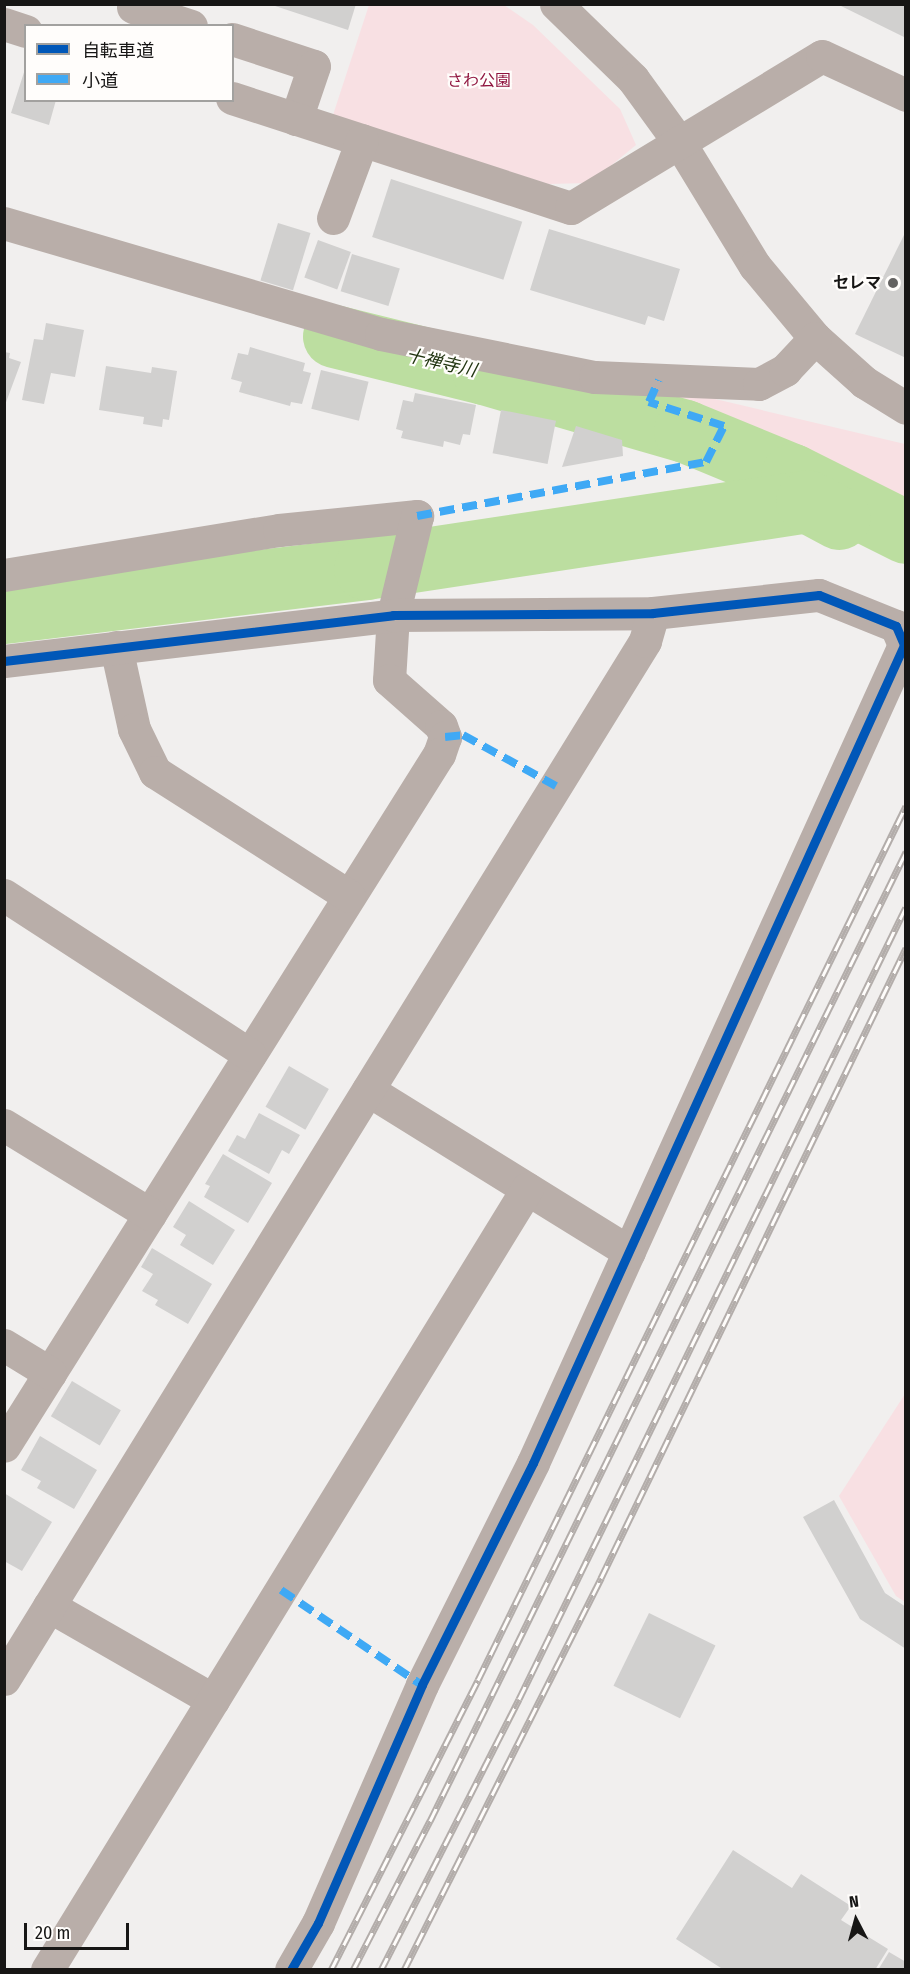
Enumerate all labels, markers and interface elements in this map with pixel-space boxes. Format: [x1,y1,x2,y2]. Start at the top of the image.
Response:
legend [24,24,234,102]
text: 自転車道 [82,40,154,62]
text: 小道 [82,70,118,92]
park label: さわ公園 [447,71,511,91]
place label: セレマ [833,273,881,293]
marker: セレマ [886,276,900,290]
water label: 十禅寺川 [403,344,479,382]
north arrow [826,1890,886,1950]
text: N [848,1892,860,1912]
scale bar [27,1911,132,1949]
text: 20 m [35,1922,70,1944]

